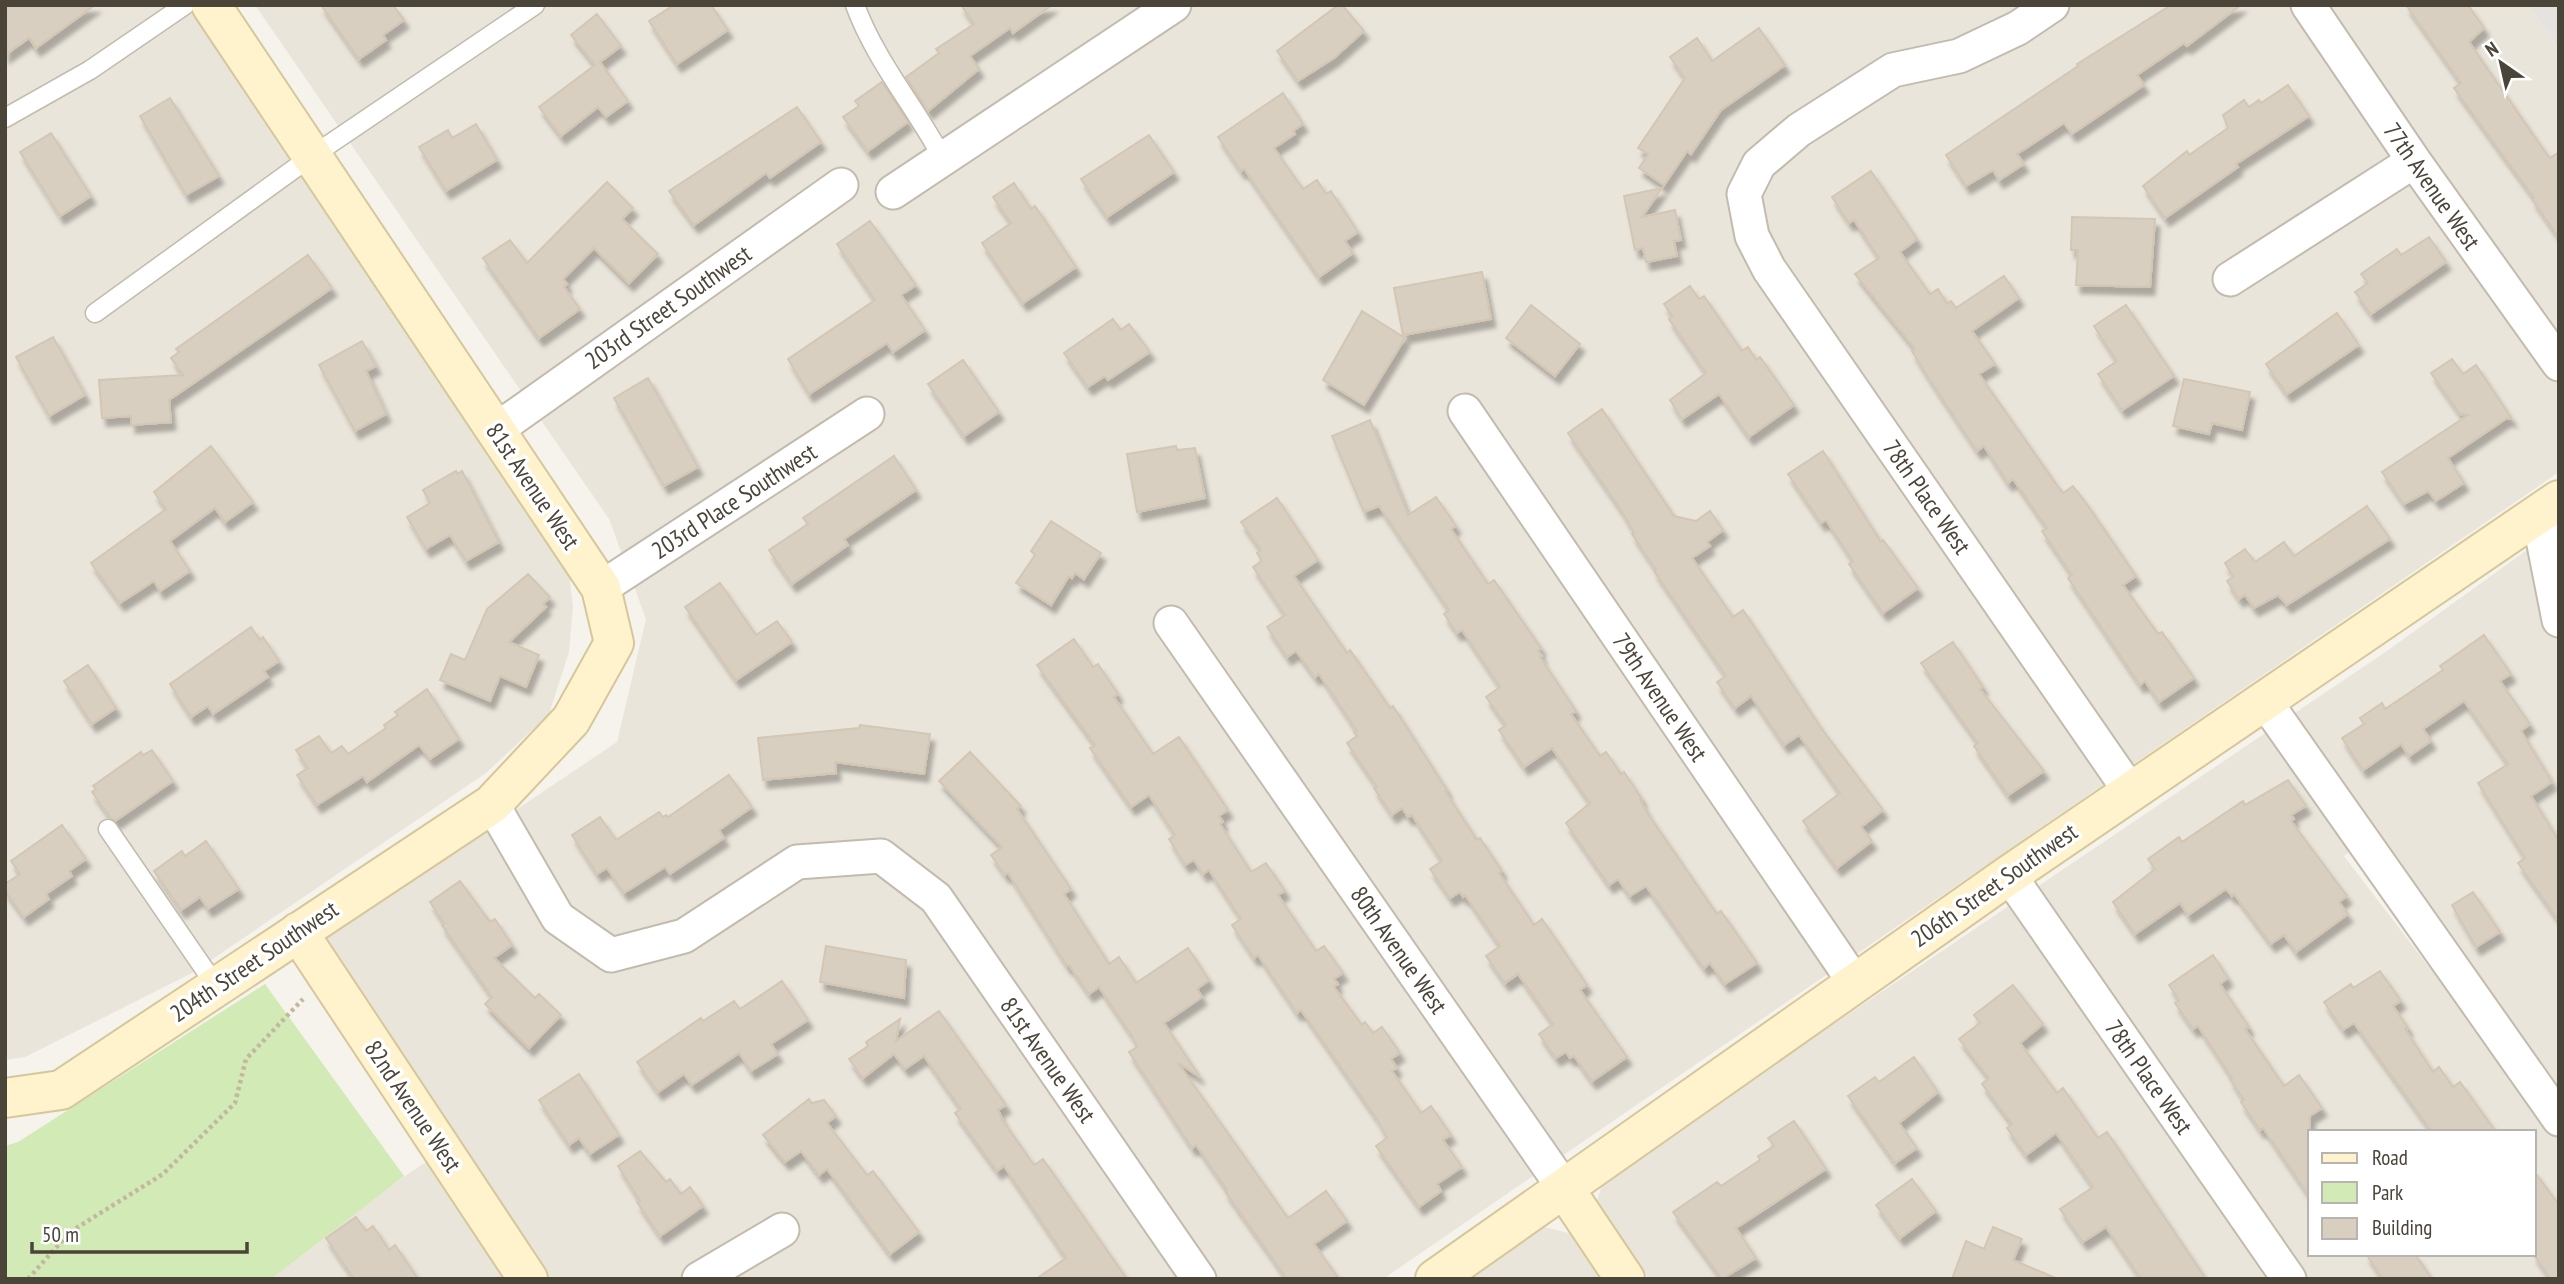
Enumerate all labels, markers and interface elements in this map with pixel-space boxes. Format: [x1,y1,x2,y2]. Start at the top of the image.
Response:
north arrow [2466,28,2536,98]
text: N [2481,36,2502,62]
street label: 77th Avenue West [2377,116,2487,256]
street label: 203rd Street Southwest [579,238,757,376]
street label: 81st Avenue West [479,417,587,556]
street label: 78th Place West [1876,434,1978,560]
street label: 203rd Place Southwest [646,436,823,566]
street label: 79th Avenue West [1606,627,1715,768]
street label: 206th Street Southwest [1905,816,2084,954]
street label: 80th Avenue West [1344,880,1455,1020]
street label: 204th Street Southwest [164,893,344,1029]
street label: 81st Avenue West [993,991,1103,1129]
street label: 78th Place West [2098,1014,2200,1140]
street label: 82nd Avenue West [358,1034,469,1178]
legend [2308,1130,2536,1256]
text: Road [2372,1144,2408,1171]
text: Park [2372,1179,2403,1206]
scale bar [32,1210,247,1254]
text: Building [2372,1214,2432,1241]
text: 50 m [42,1221,79,1248]

